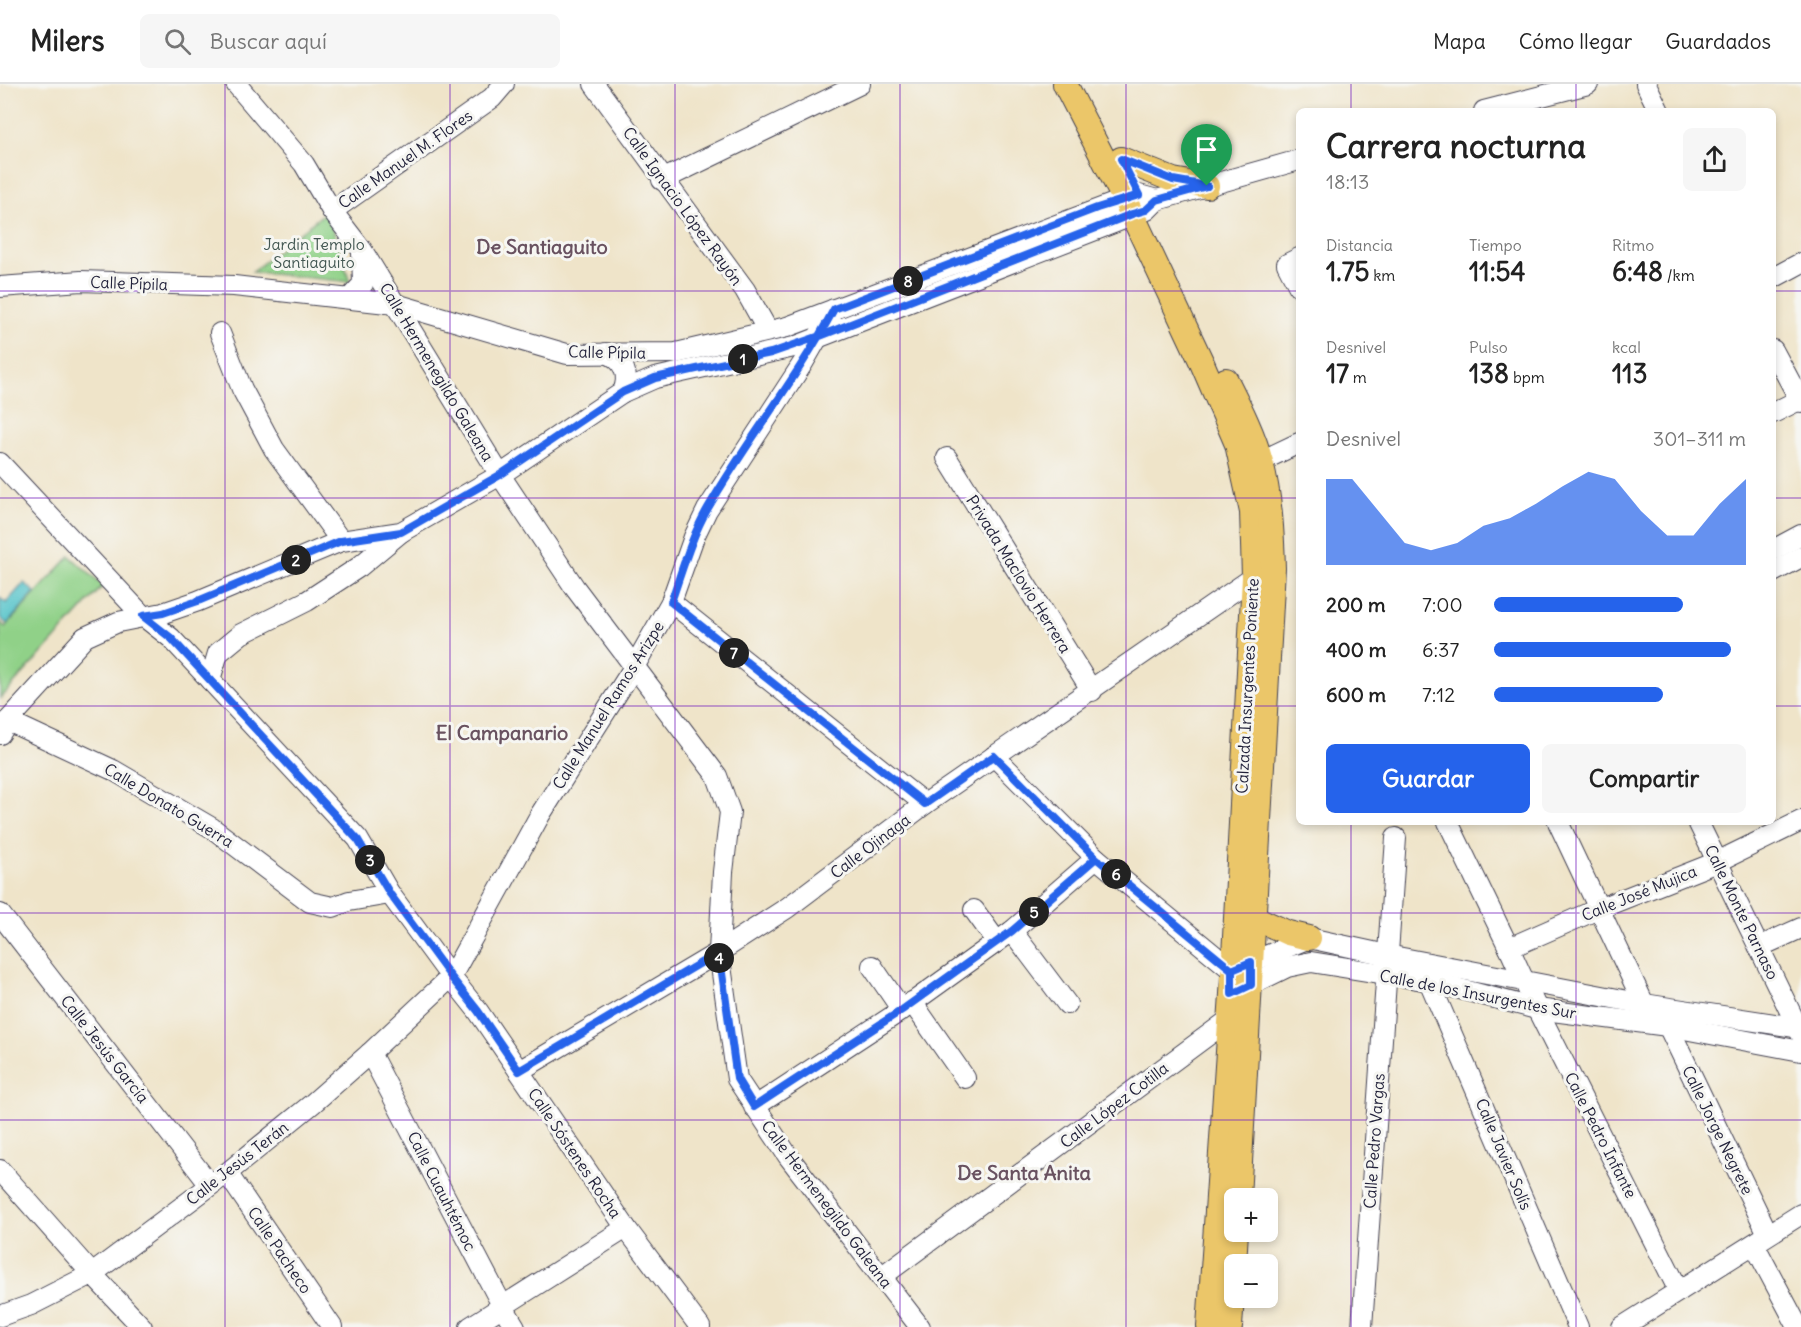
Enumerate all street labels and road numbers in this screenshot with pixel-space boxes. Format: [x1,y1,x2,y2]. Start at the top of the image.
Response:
street label: Calle Manuel M. Flores [334,105,476,213]
street label: Calle Ignacio López Rayón [619,123,747,289]
street label: Calle Pípila [90,272,168,294]
street label: Calle Hermenegildo Galeana [376,279,498,465]
street label: Calle Pípila [568,341,646,363]
street label: Privada Maclovio Herrera [962,491,1076,657]
street label: Calzada Insurgentes Poniente [1231,578,1263,794]
street label: Calle Manuel Ramos Arizpe [548,617,668,793]
street label: Calle Donato Guerra [101,758,237,852]
street label: Calle Ojinaga [826,809,914,883]
street label: Calle Monte Parnaso [1701,841,1783,983]
street label: Calle José Mujica [1578,861,1700,925]
street label: Calle de los Insurgentes Sur [1378,965,1579,1023]
street label: Calle Jesús García [57,991,153,1107]
street label: Calle López Cotilla [1056,1058,1172,1152]
street label: Calle Jorge Negrete [1678,1062,1758,1198]
street label: Calle Pedro Infante [1561,1069,1641,1201]
street label: Calle Pedro Vargas [1359,1073,1389,1209]
street label: Calle Sóstenes Rocha [524,1084,626,1222]
street label: Calle Javier Solís [1472,1095,1536,1213]
street label: Calle Hermenegildo Galeana [757,1116,897,1292]
street label: Calle Jesús Terán [182,1117,292,1209]
street label: Calle Cuauhtémoc [403,1128,481,1254]
street label: Calle Pacheco [244,1203,316,1297]

